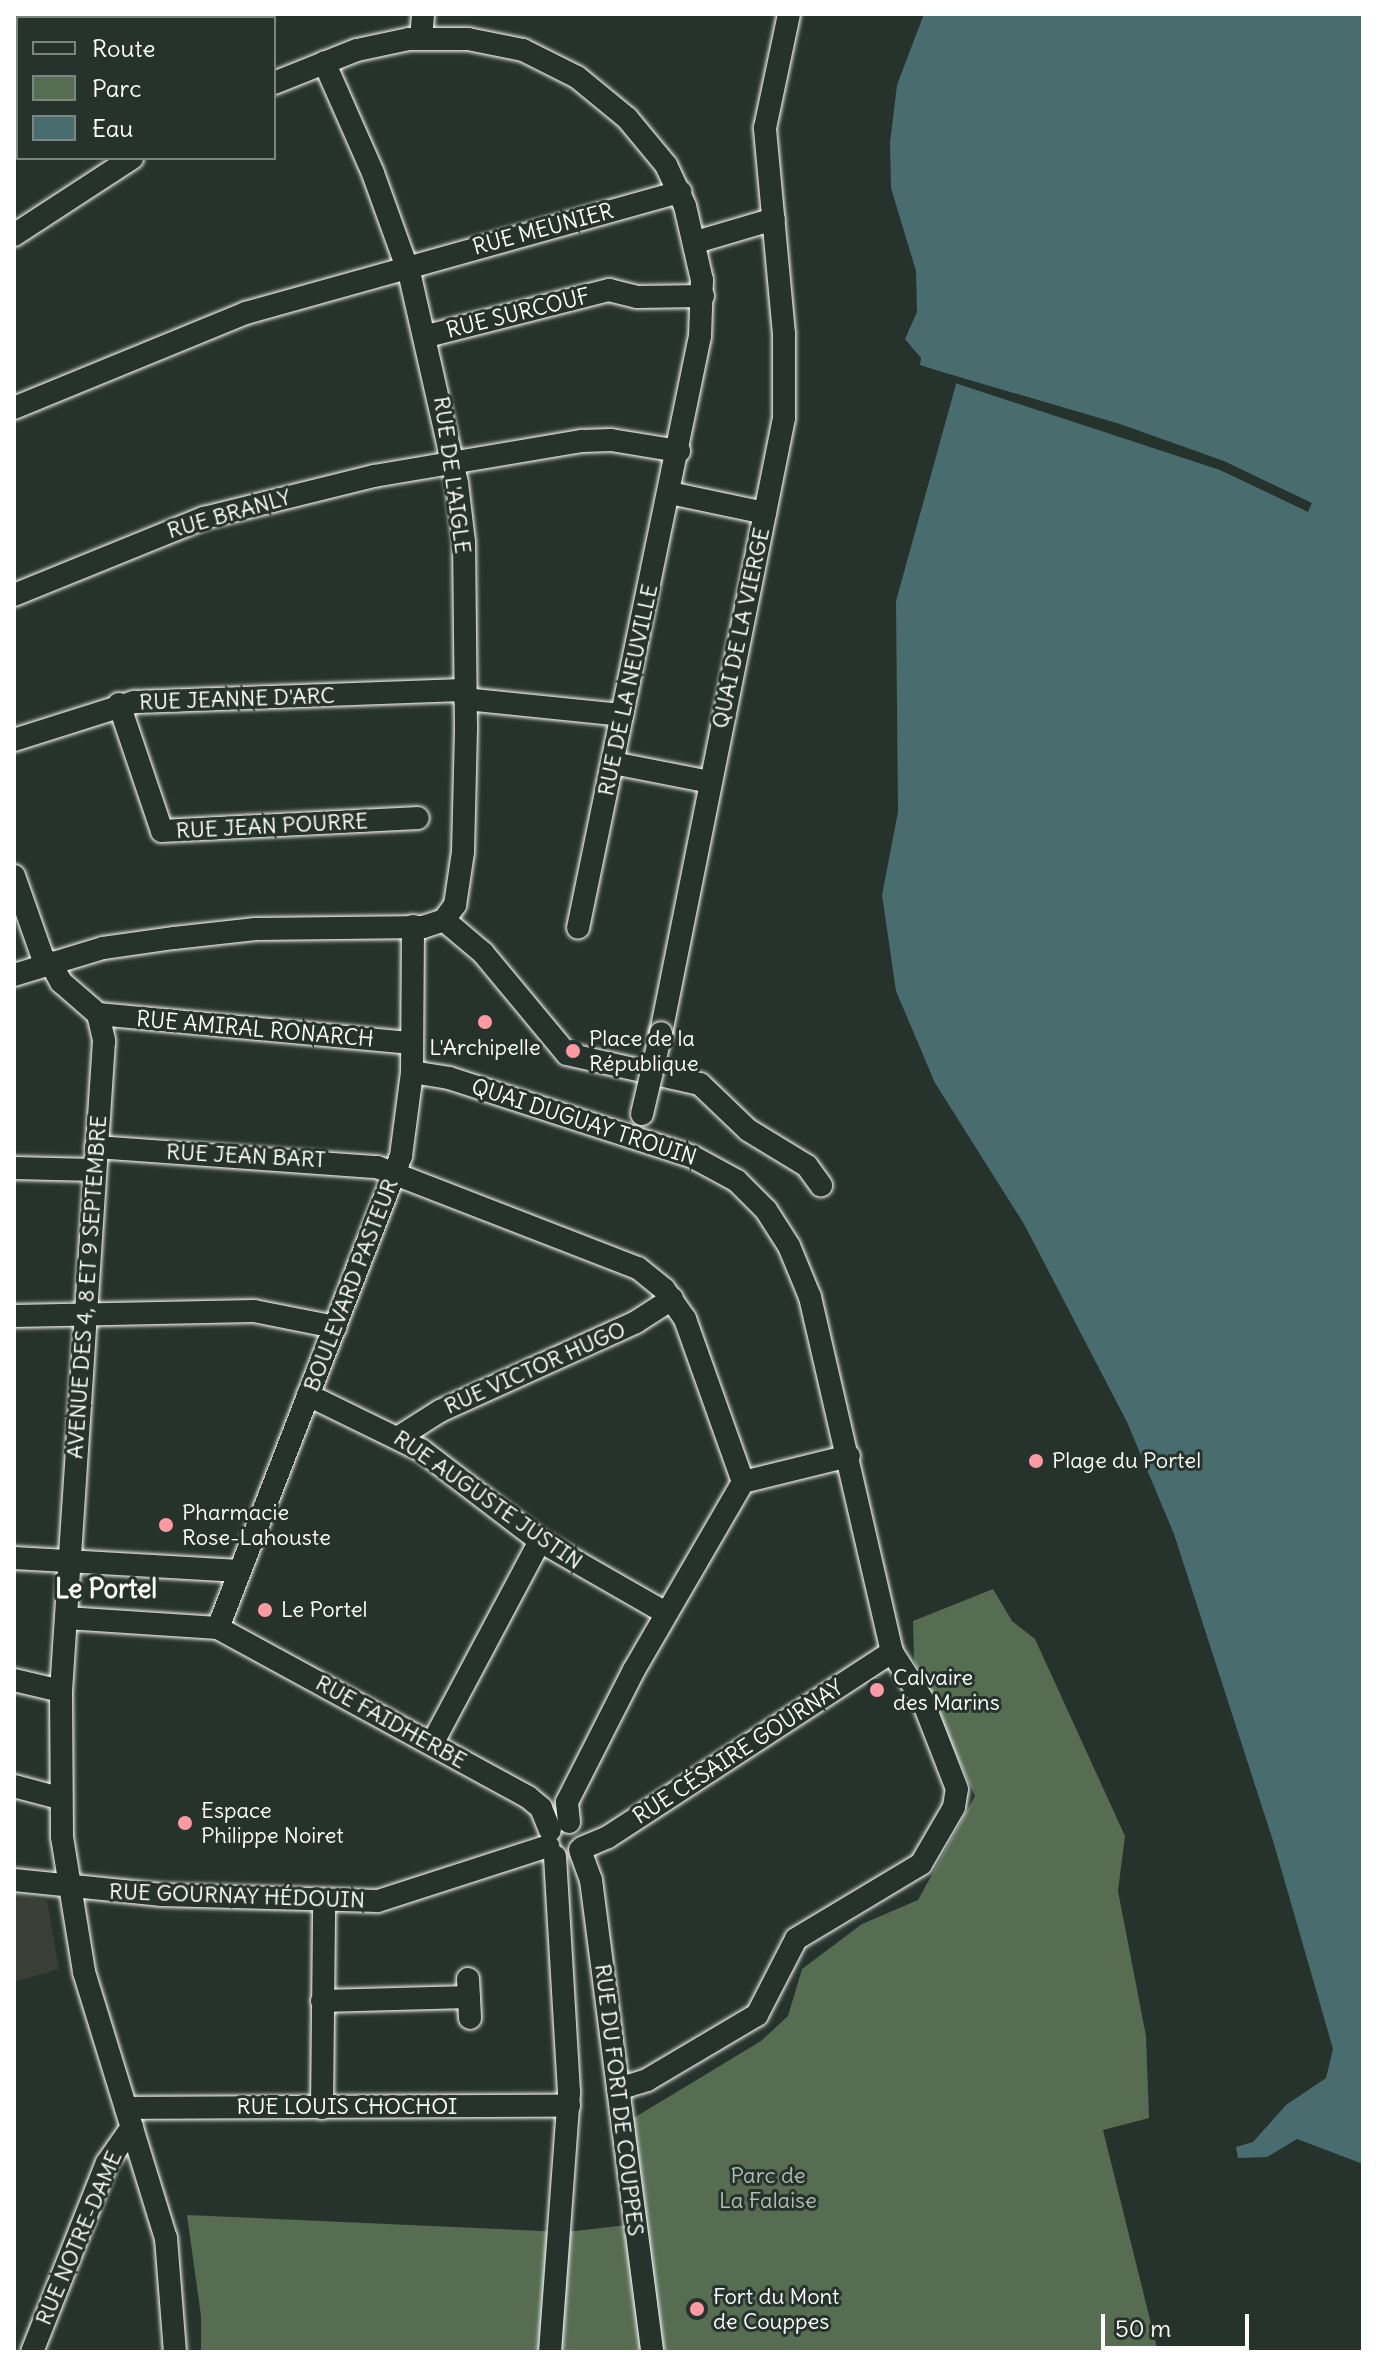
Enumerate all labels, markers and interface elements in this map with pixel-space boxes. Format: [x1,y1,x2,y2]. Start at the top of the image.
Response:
legend [16,16,276,160]
text: Route [92,33,155,63]
text: Parc [92,73,141,103]
text: Eau [92,113,133,143]
street label: RUE MEUNIER [470,198,616,260]
street label: RUE SURCOUF [444,282,592,344]
street label: RUE DE L'AIGLE [428,395,476,555]
street label: RUE BRANLY [164,484,294,544]
street label: QUAI DE LA VIERGE [707,525,775,731]
street label: RUE DE LA NEUVILLE [593,582,663,798]
street label: RUE JEANNE D'ARC [139,682,335,716]
street label: RUE JEAN POURRE [175,808,369,844]
street label: RUE AMIRAL RONARCH [135,1005,375,1053]
marker: L'Archipelle [476,1013,494,1031]
place label: Place de la République [589,1025,699,1076]
place label: L'Archipelle [429,1035,541,1061]
marker: Place de la République [564,1042,582,1060]
street label: QUAI DUGUAY TROUIN [468,1073,700,1171]
street label: AVENUE DES 4, 8 ET 9 SEPTEMBRE [62,1114,112,1460]
street label: RUE JEAN BART [166,1139,326,1173]
street label: BOULEVARD PASTEUR [298,1175,404,1395]
street label: RUE VICTOR HUGO [440,1316,630,1420]
street label: RUE AUGUSTE JUSTIN [389,1425,587,1575]
place label: Plage du Portel [1052,1448,1201,1474]
marker: Plage du Portel [1027,1452,1045,1470]
place label: Pharmacie Rose-Lahouste [182,1499,331,1550]
marker: Pharmacie Rose-Lahouste [157,1516,175,1534]
district label: Le Portel [55,1573,157,1605]
place label: Le Portel [281,1597,367,1623]
marker: Le Portel [256,1601,274,1619]
place label: Calvaire des Marins [893,1664,1000,1716]
street label: RUE FAIDHERBE [311,1670,471,1774]
street label: RUE CÉSAIRE GOURNAY [628,1674,848,1830]
marker: Calvaire des Marins [868,1681,886,1699]
place label: Espace Philippe Noiret [201,1797,344,1848]
marker: Espace Philippe Noiret [176,1814,194,1832]
street label: RUE GOURNAY HÉDOUIN [109,1878,365,1914]
street label: RUE DU FORT DE COUPPES [589,1962,649,2238]
street label: RUE LOUIS CHOCHOI [237,2094,457,2120]
street label: RUE NOTRE-DAME [30,2147,128,2329]
park label: Parc de La Falaise [719,2162,817,2214]
place label: Fort du Mont de Couppes [713,2283,839,2334]
scale bar [1105,2298,1253,2348]
marker: Fort du Mont de Couppes [688,2300,706,2318]
text: 50 m [1115,2313,1171,2343]

